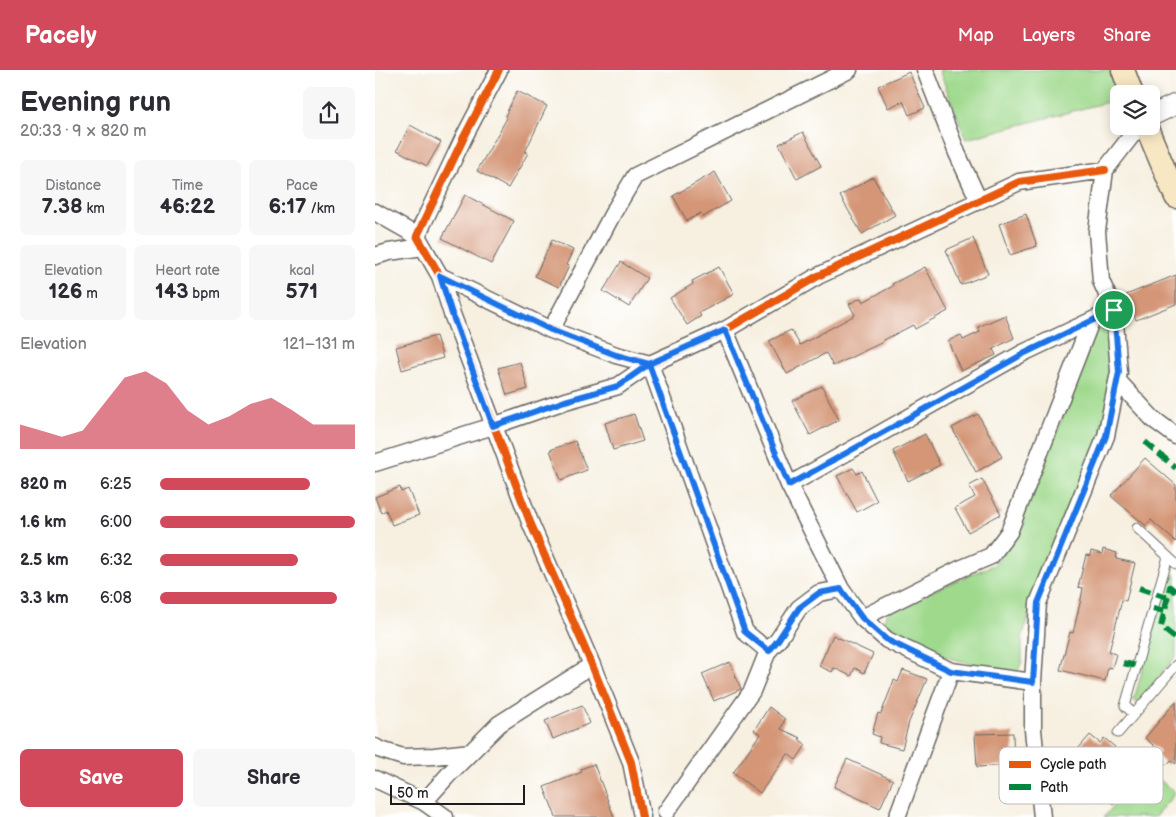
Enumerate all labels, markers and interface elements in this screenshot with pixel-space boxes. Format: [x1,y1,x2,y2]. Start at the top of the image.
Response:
text: Pacely [25,21,97,50]
text: Map [958,25,994,46]
text: Layers [1022,25,1075,46]
text: Share [1103,25,1151,46]
map controls [1110,85,1160,135]
button: layers [1110,85,1160,135]
text: Evening run [20,86,171,119]
button: share [303,87,355,139]
text: 20:33 · 9 × 820 m [20,122,146,141]
text: Distance [45,177,101,194]
text: Time [172,177,203,194]
text: Pace [286,177,318,194]
text: 7.38 [42,194,83,219]
text: 46:22 [160,194,215,219]
text: 6:17 [268,194,307,219]
text: km [83,200,105,217]
text: /km [307,200,335,217]
text: Elevation [44,262,102,279]
text: Heart rate [155,262,220,279]
text: kcal [289,262,314,279]
text: 126 [48,279,83,304]
text: 143 [155,279,189,304]
text: 571 [286,279,318,304]
text: m [83,285,98,302]
text: bpm [189,285,220,302]
pin [1093,289,1135,331]
icon: arrive [1100,296,1128,324]
text: Elevation [20,335,87,354]
text: 121–131 m [283,335,355,354]
text: 820 m [20,475,67,494]
text: 6:25 [100,475,132,494]
text: 1.6 km [20,513,66,532]
text: 6:00 [100,513,132,532]
text: 2.5 km [20,551,69,570]
text: 6:32 [100,551,132,570]
text: 3.3 km [20,589,69,608]
text: 6:08 [100,589,132,608]
legend [999,747,1163,804]
button: Save [20,749,183,807]
button: Share [193,749,355,807]
text: Cycle path [1040,756,1107,773]
text: Path [1040,779,1068,796]
scale bar [390,782,525,805]
text: 50 m [397,785,429,802]

